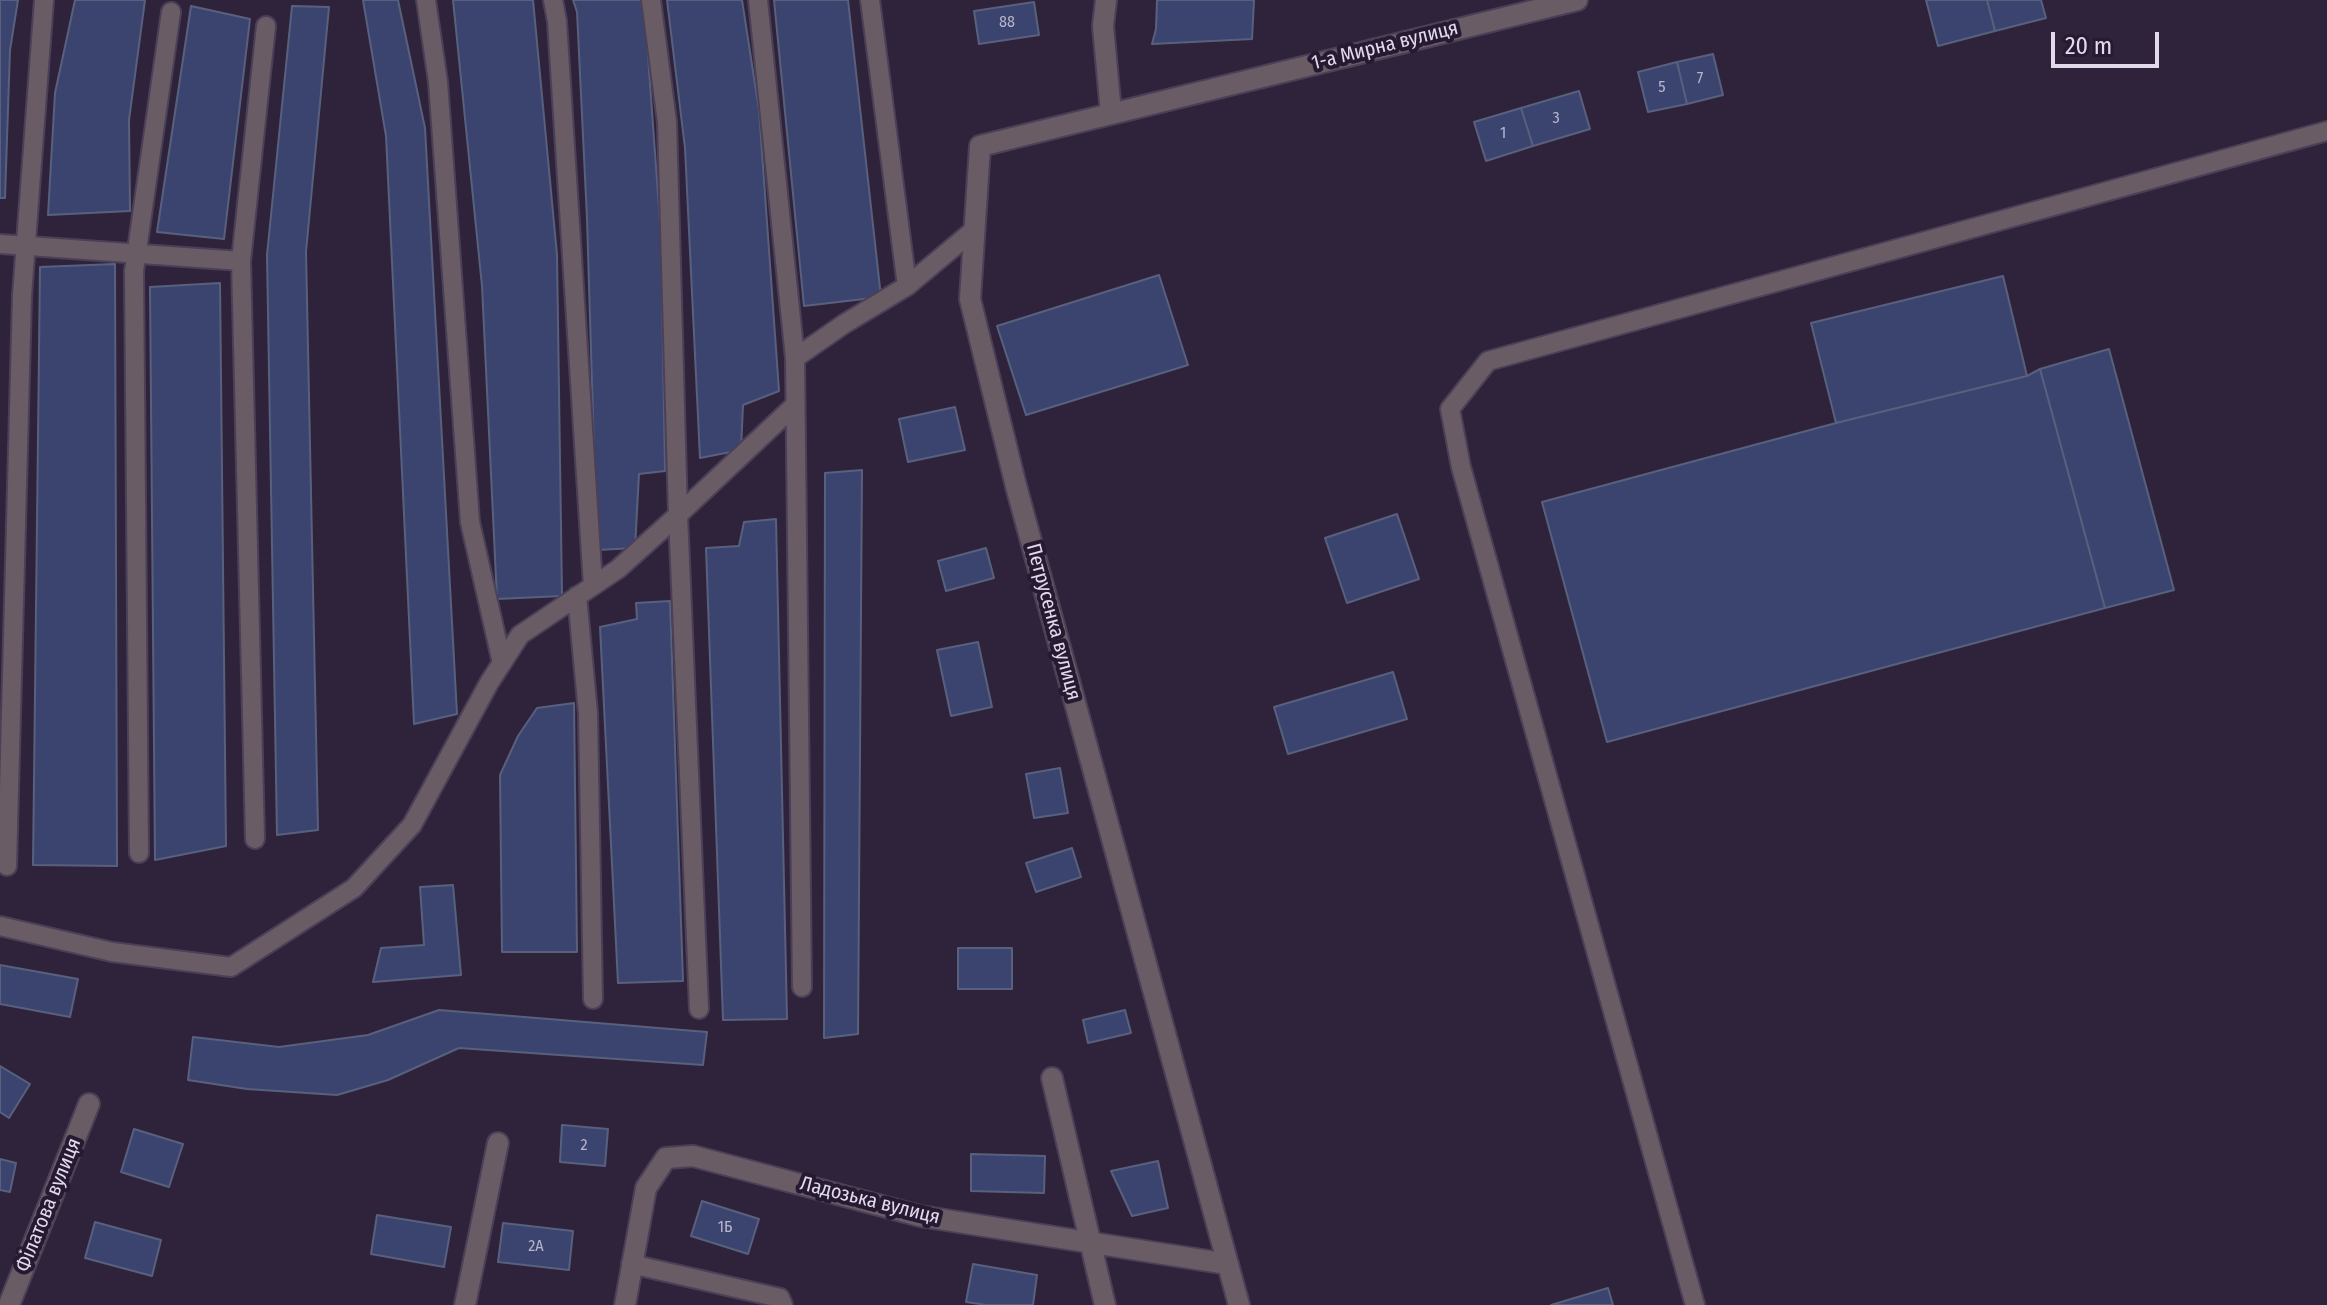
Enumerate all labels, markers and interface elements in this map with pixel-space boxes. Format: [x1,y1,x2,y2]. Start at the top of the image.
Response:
house number: 88 [999,13,1015,33]
street label: 1-а Мирна вулиця [1309,16,1461,76]
scale bar [2055,16,2163,66]
text: 20 m [2065,32,2112,60]
house number: 7 [1697,69,1703,89]
house number: 5 [1658,78,1666,98]
house number: 3 [1552,109,1560,129]
house number: 1 [1500,124,1506,144]
street label: Петрусенка вулиця [1021,541,1085,703]
street label: Філатова вулиця [11,1135,87,1275]
house number: 2 [580,1136,588,1156]
street label: Ладозька вулиця [798,1172,942,1230]
house number: 1Б [718,1218,732,1238]
house number: 2А [528,1237,544,1257]

